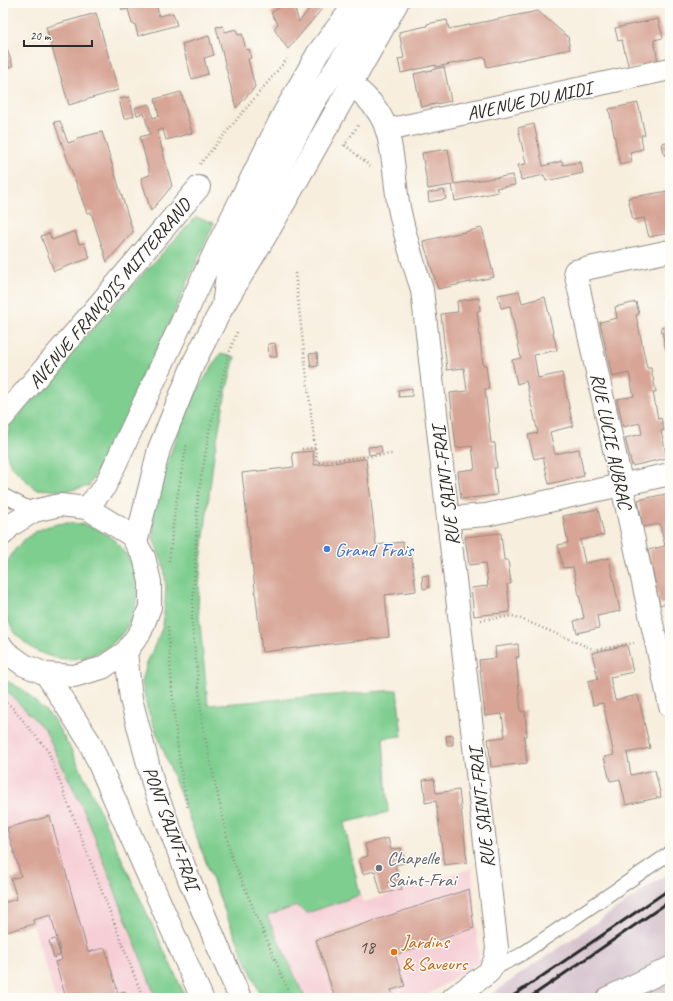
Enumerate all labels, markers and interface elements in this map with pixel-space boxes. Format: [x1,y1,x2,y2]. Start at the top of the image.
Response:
scale bar [24,22,92,48]
text: 20 m [30,28,52,44]
street label: AVENUE DU MIDI [465,75,598,126]
street label: AVENUE FRANÇOIS MITTERRAND [23,192,198,394]
street label: RUE LUCIE AUBRAC [585,371,638,514]
street label: RUE SAINT-FRAI [426,420,465,547]
place label: Grand Frais [335,538,415,562]
marker: Grand Frais [322,544,332,554]
street label: RUE SAINT-FRAI [463,742,500,869]
street label: PONT SAINT-FRAI [138,763,206,897]
place label: Chapelle Saint-Frai [387,846,458,892]
marker: Chapelle Saint-Frai [374,863,384,873]
place label: Jardins & Saveurs [401,930,469,976]
house number: 18 [359,937,377,958]
marker: Jardins & Saveurs [389,947,399,957]

